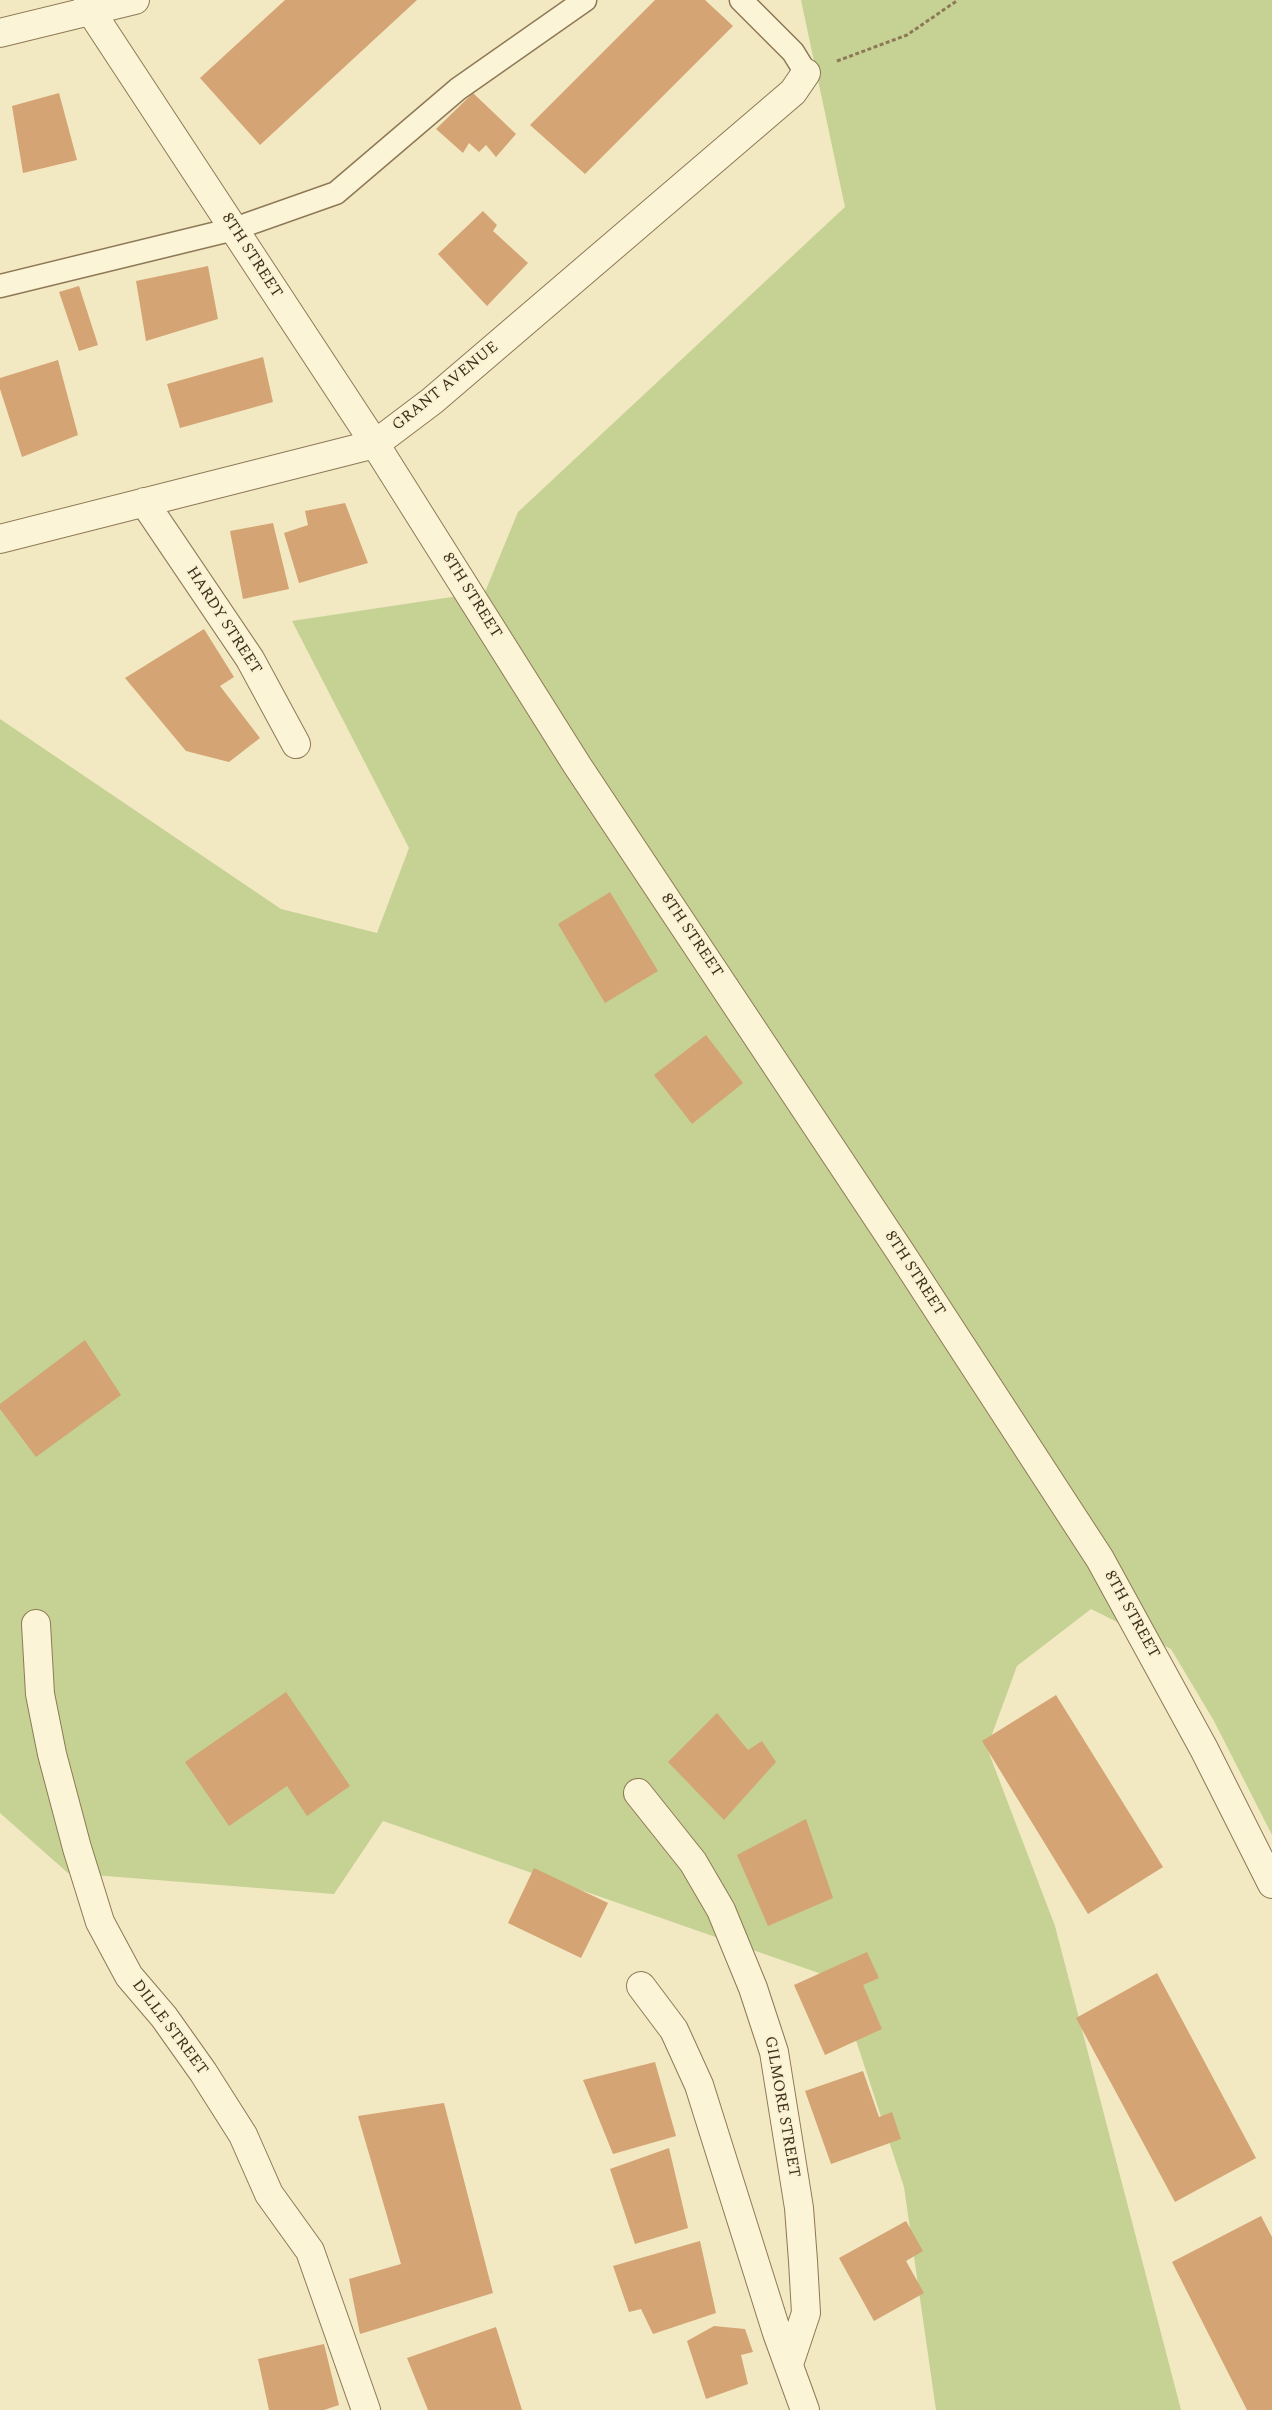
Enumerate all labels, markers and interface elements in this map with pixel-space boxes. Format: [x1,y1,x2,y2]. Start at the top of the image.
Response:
street label: 8TH STREET [216,210,286,302]
street label: GRANT AVENUE [389,338,503,436]
street label: 8TH STREET [437,550,505,642]
street label: HARDY STREET [181,564,265,678]
street label: 8TH STREET [656,890,726,982]
street label: 8TH STREET [879,1228,949,1320]
street label: 8TH STREET [1099,1568,1163,1662]
street label: DILLE STREET [127,1977,211,2079]
street label: GILMORE STREET [759,2035,803,2179]

